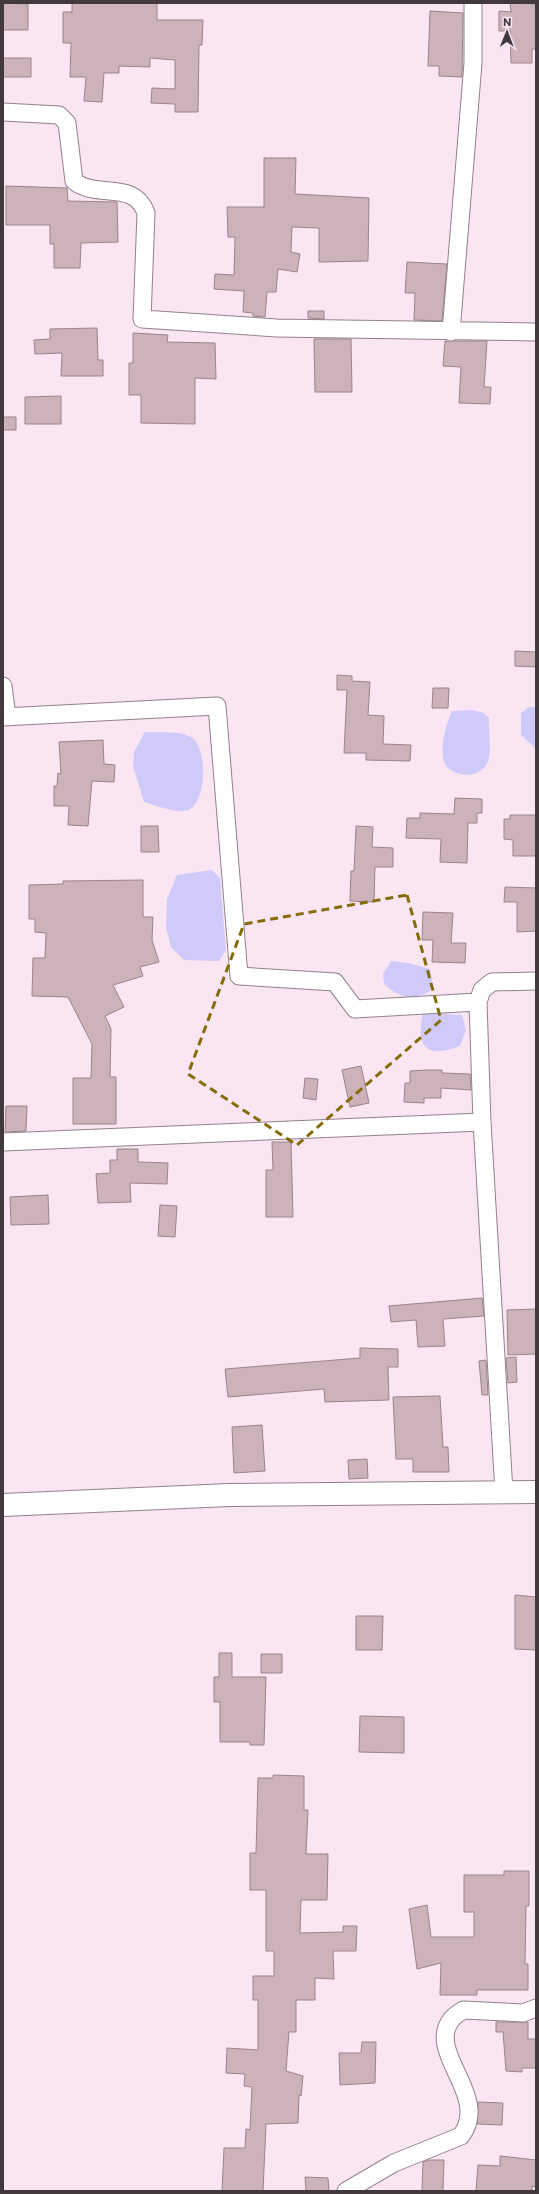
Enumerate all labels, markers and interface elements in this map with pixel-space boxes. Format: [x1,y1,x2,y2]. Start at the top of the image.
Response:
north arrow [487,12,527,52]
text: N [503,15,511,28]

